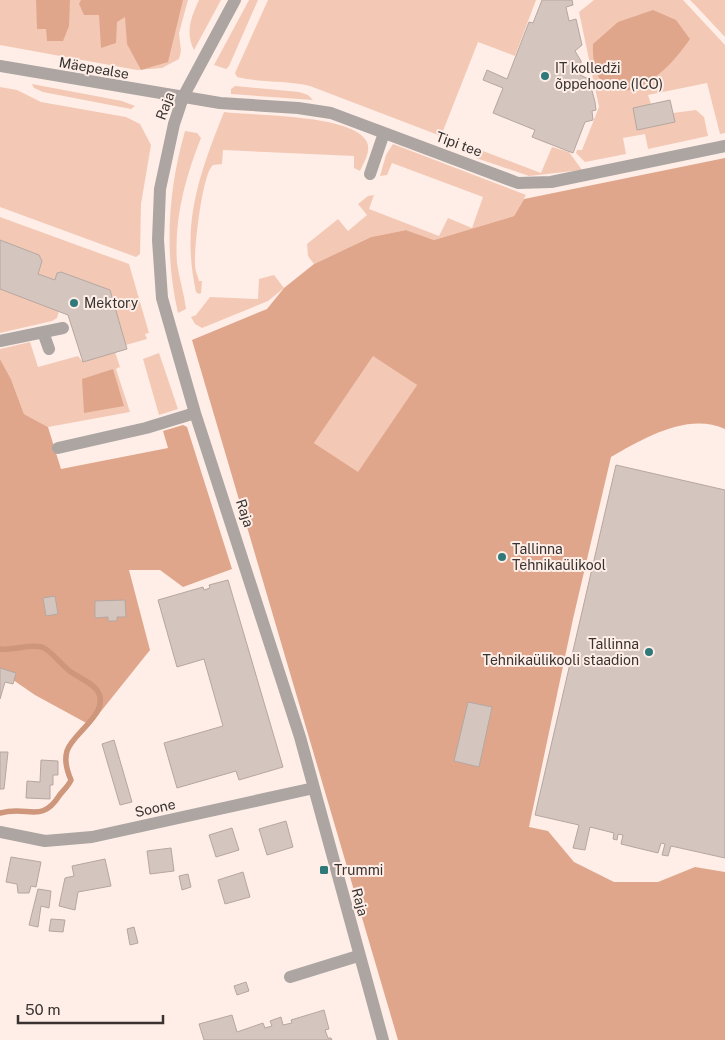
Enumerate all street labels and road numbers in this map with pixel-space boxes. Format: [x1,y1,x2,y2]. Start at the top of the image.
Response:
street label: Mäepealse [58,54,130,82]
street label: Raja [153,90,177,122]
street label: Tipi tee [434,128,484,160]
street label: Raja [233,497,257,529]
street label: Soone [133,796,177,820]
street label: Raja [349,886,371,918]

